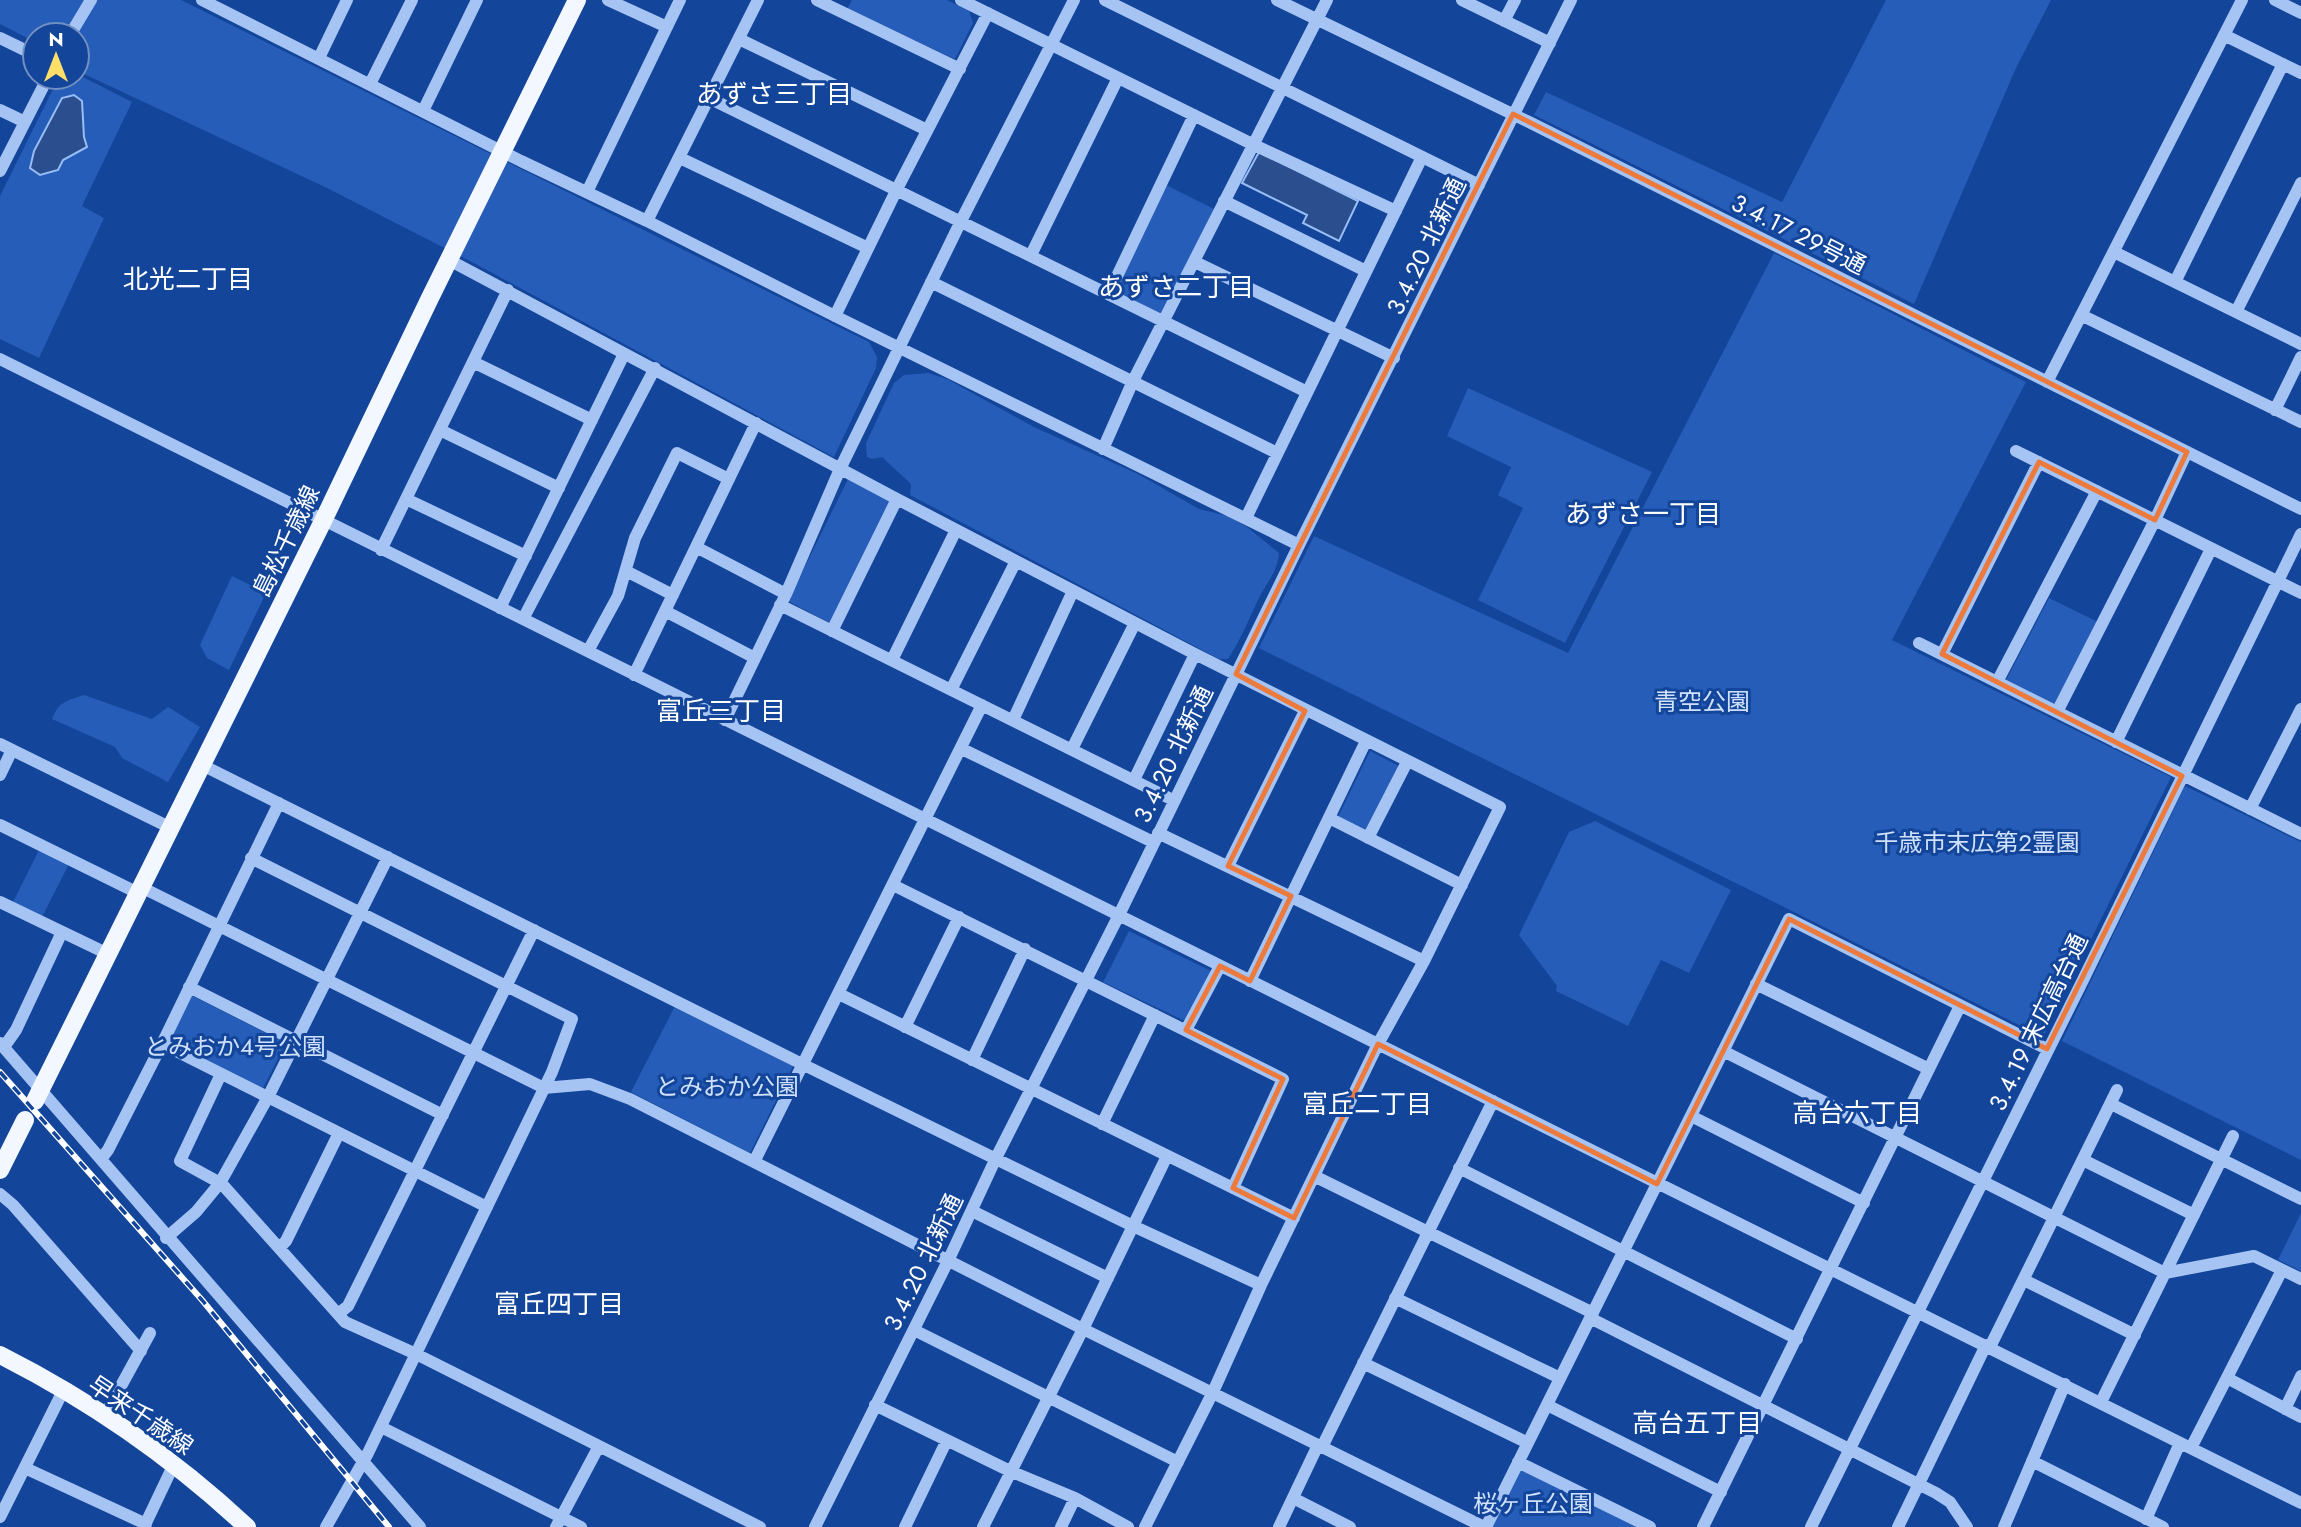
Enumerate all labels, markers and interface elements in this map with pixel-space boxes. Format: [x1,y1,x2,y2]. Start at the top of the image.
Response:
north arrow [21,21,91,91]
text: N [48,26,64,53]
district label: あずさ三丁目 [696,75,852,113]
street label: 3.4.20 北新通 [1378,172,1474,320]
street label: 3.4.17 29号通 [1725,185,1873,283]
district label: 北光二丁目 [123,260,253,298]
district label: あずさ二丁目 [1098,268,1254,306]
street label: 島松千歳線 [244,479,328,603]
district label: あずさ一丁目 [1565,495,1721,533]
street label: 3.4.20 北新通 [1125,680,1221,828]
park label: 青空公園 [1654,684,1750,719]
district label: 富丘三丁目 [656,692,786,730]
park label: 千歳市末広第2霊園 [1874,825,2080,860]
street label: 3.4.19 末広高台通 [1980,928,2096,1116]
park label: とみおか4号公園 [144,1029,326,1064]
park label: とみおか公園 [655,1069,799,1104]
district label: 富丘二丁目 [1302,1085,1432,1123]
district label: 高台六丁目 [1792,1094,1922,1132]
street label: 3.4.20 北新通 [875,1188,971,1336]
district label: 富丘四丁目 [494,1285,624,1323]
street label: 早来千歳線 [81,1367,201,1463]
district label: 高台五丁目 [1632,1404,1762,1442]
park label: 桜ヶ丘公園 [1473,1486,1593,1521]

